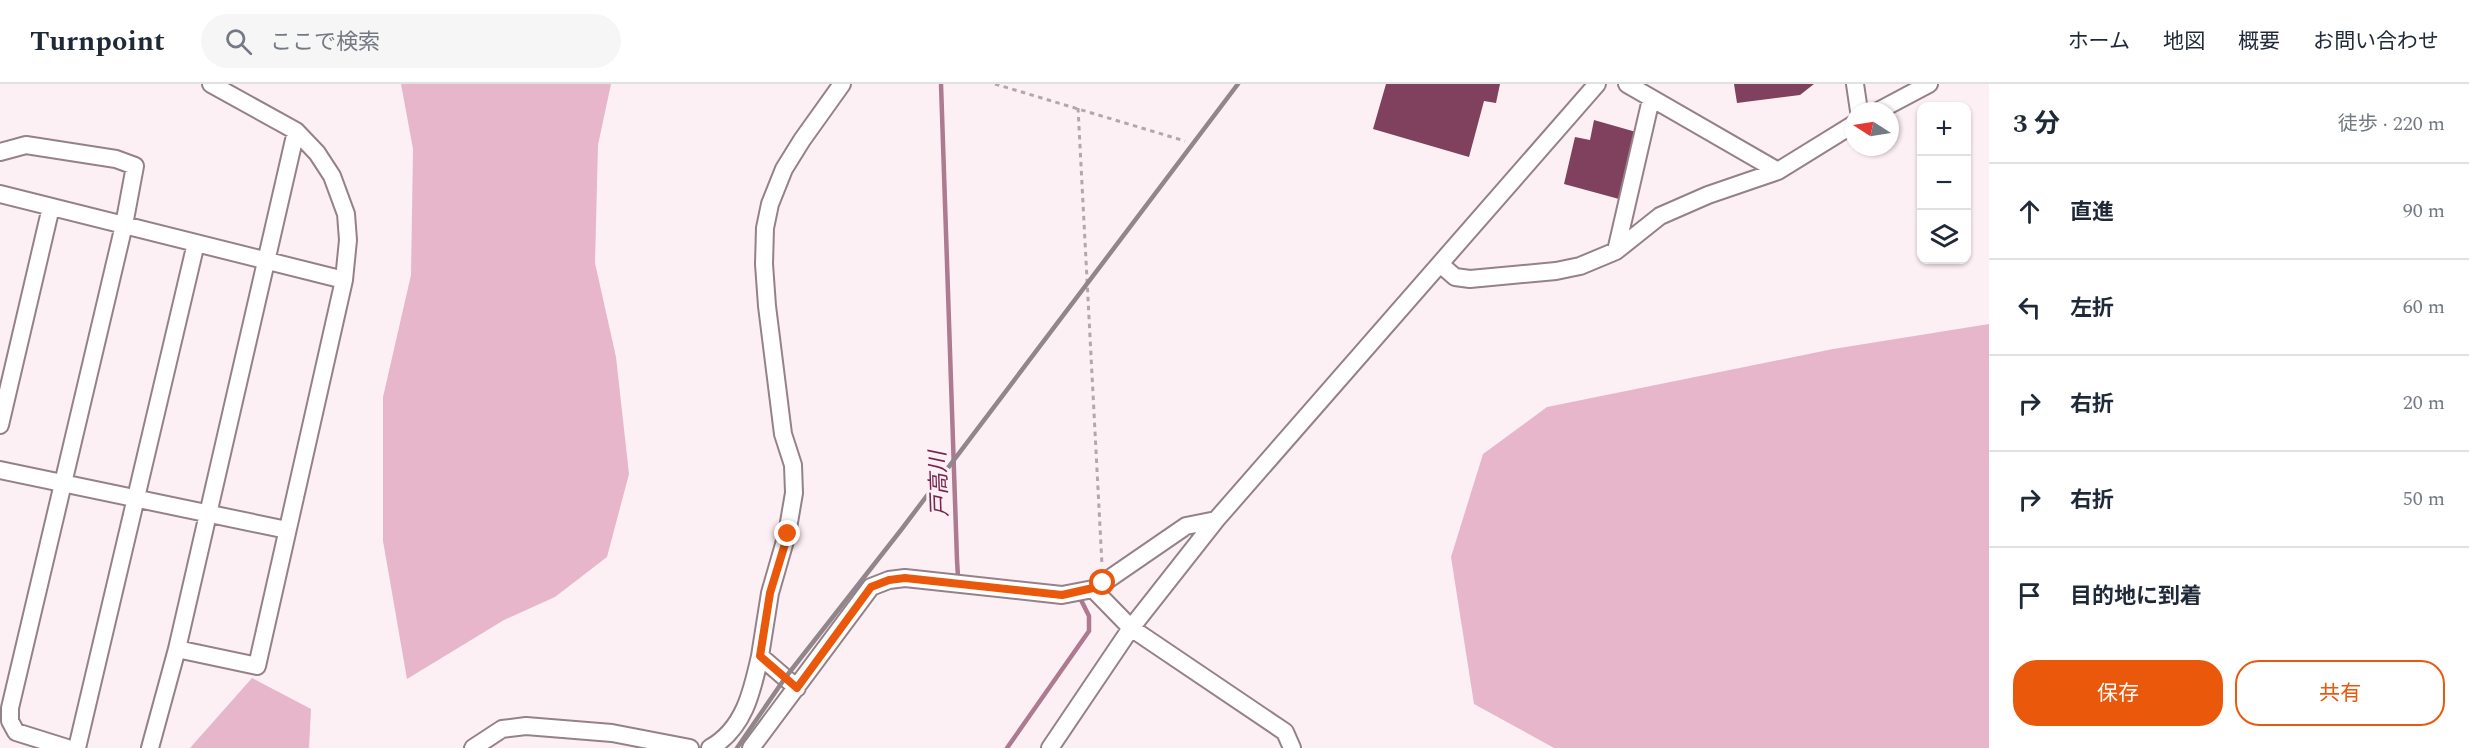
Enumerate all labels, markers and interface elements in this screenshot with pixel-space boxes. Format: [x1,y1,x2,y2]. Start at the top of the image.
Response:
search box [201,14,621,68]
text: Turnpoint [30,20,165,63]
icon: search [222,25,255,58]
text: ここで検索 [270,26,380,59]
text: ホーム [2068,26,2130,58]
text: 地図 [2163,26,2205,58]
text: 概要 [2238,26,2280,58]
text: お問い合わせ [2313,26,2439,58]
north arrow [1845,102,1899,156]
map controls [1917,102,1971,264]
button: + [1917,102,1971,156]
text: 3 分 [2013,104,2060,144]
text: 徒歩 · 220 m [2338,109,2445,139]
button: − [1917,156,1971,210]
icon: ahead [2013,195,2046,228]
text: 直進 [2070,196,2114,229]
text: 90 m [2403,196,2445,226]
button: layers [1917,210,1971,264]
icon: left [2013,291,2046,324]
text: 左折 [2070,292,2114,325]
text: 60 m [2403,292,2445,322]
icon: right [2013,387,2046,420]
text: 右折 [2070,388,2114,421]
text: 20 m [2403,388,2445,418]
water label: 戸高川 [922,448,957,518]
icon: right [2013,483,2046,516]
text: 右折 [2070,484,2114,517]
text: 50 m [2403,484,2445,514]
route end [774,520,800,546]
route start [1089,569,1115,595]
icon: arrive [2013,579,2046,612]
text: 目的地に到着 [2070,580,2202,613]
button: 保存 [2013,660,2223,726]
button: 共有 [2235,660,2445,726]

